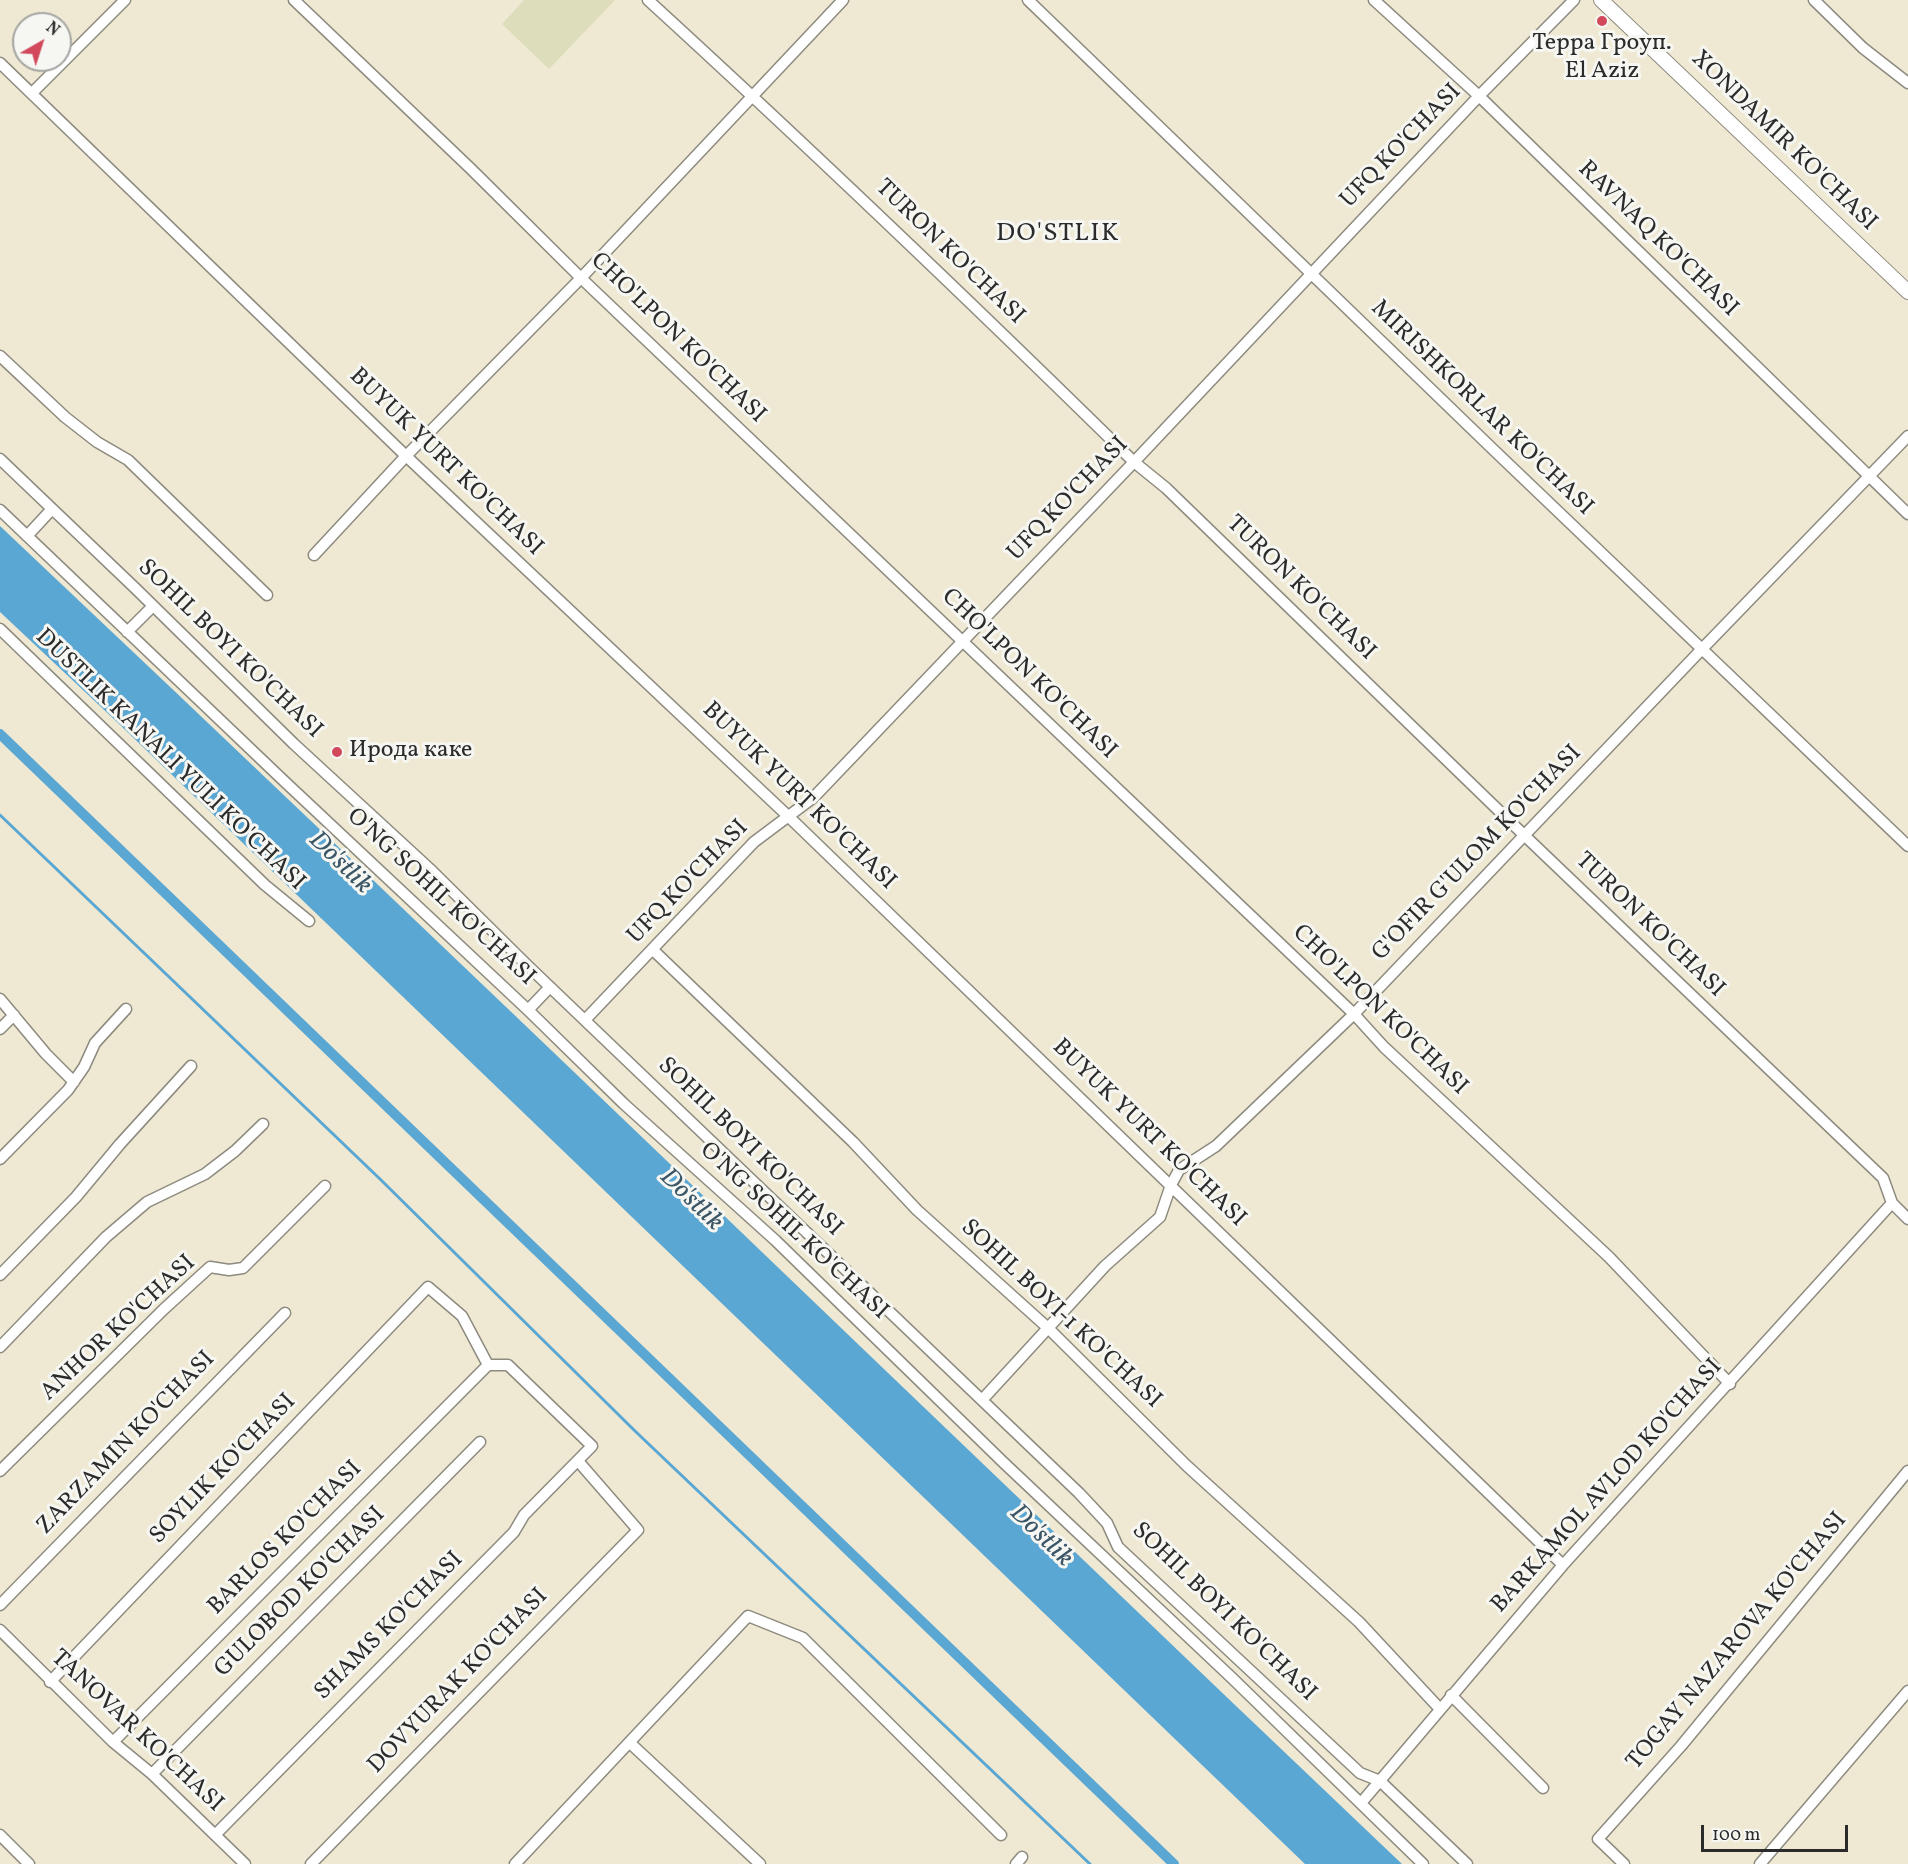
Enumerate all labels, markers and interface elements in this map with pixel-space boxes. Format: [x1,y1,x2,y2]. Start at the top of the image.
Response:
north arrow [12,12,72,72]
marker: Терра Гроуп. El Aziz [1595,14,1609,28]
text: N [41,17,64,42]
place label: Терра Гроуп. El Aziz [1532,31,1672,87]
street label: XONDAMIR KO'CHASI [1684,46,1882,238]
street label: UFQ KO'CHASI [1335,79,1469,215]
street label: RAVNAQ KO'CHASI [1571,156,1743,324]
street label: TURON KO'CHASI [868,174,1030,332]
district label: DO'STLIK [996,219,1120,251]
street label: CHO'LPON KO'CHASI [583,248,771,430]
street label: MIRISHKORLAR KO'CHASI [1364,295,1598,523]
street label: BUYUK YURT KO'CHASI [342,363,548,563]
street label: UFQ KO'CHASI [1002,432,1136,568]
street label: TURON KO'CHASI [1219,510,1381,668]
street label: SOHIL BOYI KO'CHASI [131,554,327,746]
street label: CHO'LPON KO'CHASI [934,584,1122,766]
street label: DUSTLIK KANALI YULI KO'CHASI [28,624,310,898]
street label: BUYUK YURT KO'CHASI [695,697,901,897]
place label: Ирода каке [349,738,472,766]
street label: G'OFIR G'ULOM KO'CHASI [1367,740,1589,968]
marker: Ирода каке [330,745,344,759]
street label: O'NG SOHIL KO'CHASI [340,803,540,993]
street label: UFQ KO'CHASI [622,815,756,951]
water label: Do'stlik [301,826,377,902]
street label: TURON KO'CHASI [1568,847,1730,1005]
street label: CHO'LPON KO'CHASI [1285,920,1473,1102]
street label: BUYUK YURT KO'CHASI [1045,1034,1251,1234]
street label: SOHIL BOYI KO'CHASI [651,1052,847,1244]
street label: O'NG SOHIL KO'CHASI [693,1137,893,1327]
water label: Do'stlik [652,1163,728,1239]
street label: SOHIL BOYI-1 KO'CHASI [954,1214,1166,1416]
street label: ANHOR KO'CHASI [36,1250,202,1408]
street label: ZARZAMIN KO'CHASI [32,1346,222,1542]
street label: BARKAMOL AVLOD KO'CHASI [1486,1354,1730,1620]
street label: SOYLIK KO'CHASI [145,1389,303,1551]
street label: BARLOS KO'CHASI [203,1456,369,1622]
water label: Do'stlik [1002,1499,1078,1575]
street label: GULOBOD KO'CHASI [210,1502,392,1684]
street label: TOGAY NAZAROVA KO'CHASI [1622,1507,1854,1777]
street label: SOHIL BOYI KO'CHASI [1125,1517,1321,1709]
street label: SHAMS KO'CHASI [310,1547,470,1707]
street label: DOVYURAK KO'CHASI [363,1583,555,1781]
street label: TANOVAR KO'CHASI [44,1645,228,1819]
scale bar [1704,1813,1851,1851]
text: 100 m [1712,1823,1761,1848]

